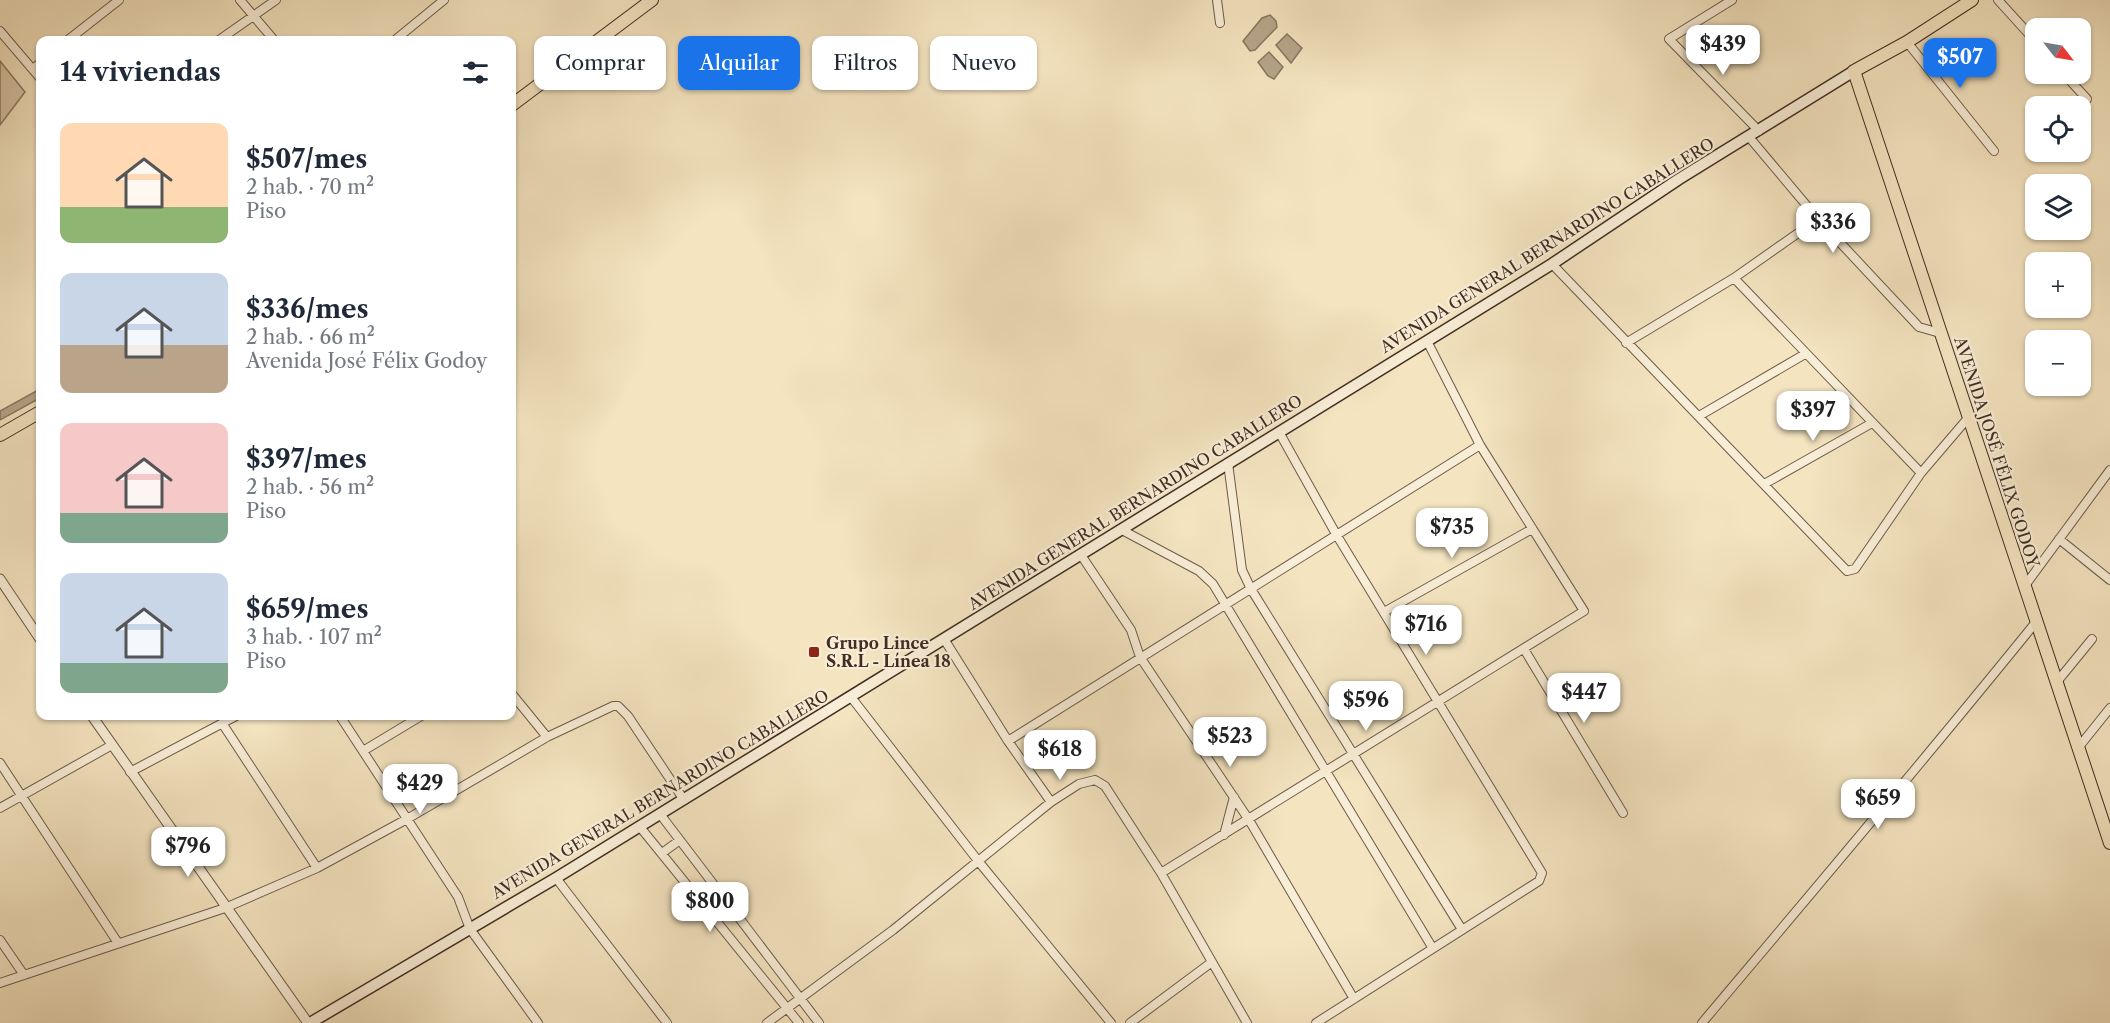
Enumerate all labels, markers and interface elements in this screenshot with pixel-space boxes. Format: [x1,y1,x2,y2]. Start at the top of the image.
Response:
north arrow [2025,18,2091,84]
map controls [2025,18,2091,396]
pin: $439 [1687,25,1759,76]
text: $439 [1700,32,1746,56]
chip: Comprar [534,36,666,90]
chip: Alquilar [678,36,800,90]
chip: Filtros [812,36,918,90]
chip: Nuevo [930,36,1037,90]
pin: $507 [1924,38,1996,89]
text: $507 [1937,45,1983,69]
text: 14 viviendas [60,56,221,88]
icon: filters [459,56,492,89]
button: locate [2025,96,2091,162]
street label: AVENIDA GENERAL BERNARDINO CABALLERO [1375,133,1718,357]
text: $507/mes [246,143,367,175]
icon: home [108,147,180,219]
button: layers [2025,174,2091,240]
text: 2 hab. · 70 m² [246,175,374,199]
text: Piso [246,199,286,223]
pin: $336 [1797,203,1869,254]
text: $336 [1810,210,1856,234]
button: + [2025,252,2091,318]
text: $336/mes [246,293,369,325]
icon: home [108,297,180,369]
text: 2 hab. · 66 m² [246,325,375,349]
button: − [2025,330,2091,396]
street label: AVENIDA JOSÉ FÉLIX GODOY [1950,333,2044,571]
text: Avenida José Félix Godoy [246,349,487,373]
street label: AVENIDA GENERAL BERNARDINO CABALLERO [963,390,1306,614]
pin: $397 [1777,391,1849,442]
text: $397 [1791,398,1835,422]
text: $397/mes [246,443,367,475]
icon: home [108,447,180,519]
text: 2 hab. · 56 m² [246,475,374,499]
text: Piso [246,499,286,523]
pin: $735 [1416,508,1488,559]
text: $735 [1430,515,1474,539]
text: $659/mes [246,593,368,625]
icon: home [108,597,180,669]
pin: $716 [1390,605,1462,656]
text: $716 [1405,612,1447,636]
text: 3 hab. · 107 m² [246,625,382,649]
place label: Grupo Lince S.R.L - Línea 18 [826,633,951,671]
marker: Grupo Lince S.R.L - Línea 18 [807,645,821,659]
text: Piso [246,649,286,673]
pin: $447 [1548,673,1620,724]
text: $447 [1561,680,1607,704]
pin: $596 [1330,681,1402,732]
street label: AVENIDA GENERAL BERNARDINO CABALLERO [487,685,832,904]
text: $596 [1343,688,1389,712]
pin: $523 [1194,717,1266,768]
text: $523 [1207,724,1253,748]
pin: $618 [1024,730,1096,781]
text: $618 [1038,737,1082,761]
pin: $429 [384,764,456,815]
text: $429 [397,771,443,795]
pin: $659 [1842,779,1914,830]
text: $659 [1855,786,1901,810]
pin: $796 [152,827,224,878]
text: $796 [165,834,211,858]
pin: $800 [674,882,746,933]
text: $800 [686,889,734,913]

